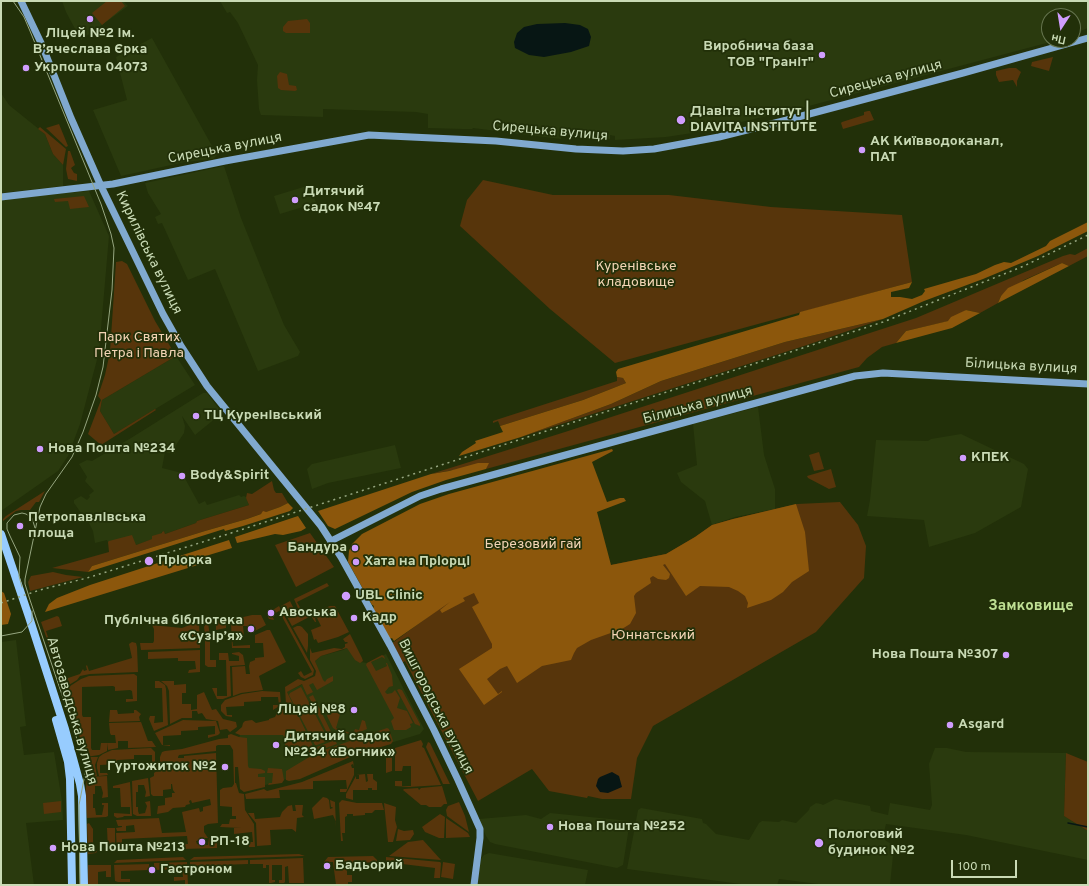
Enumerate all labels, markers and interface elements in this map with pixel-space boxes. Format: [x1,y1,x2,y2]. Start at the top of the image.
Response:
north arrow [1041,8,1081,48]
marker: Ліцей №2 ім. В’ячеслава Єрка [85,14,95,24]
place label: Ліцей №2 ім. В’ячеслава Єрка [33,26,147,58]
text: Пн [1050,30,1067,47]
place label: Виробнича база ТОВ "Граніт" [703,39,814,72]
marker: Виробнича база ТОВ "Граніт" [817,50,827,60]
street label: Сирецька вулиця [828,57,944,103]
place label: Укрпошта 04073 [34,60,148,76]
marker: Укрпошта 04073 [21,63,31,73]
place label: Діавіта Інститут | DIAVITA INSTITUTE [690,104,817,136]
marker: Діавіта Інститут | DIAVITA INSTITUTE [675,114,687,126]
street label: Сирецька вулиця [492,119,608,145]
street label: Сирецька вулиця [167,130,283,168]
place label: АК Київводоканал, ПАТ [870,134,1003,166]
marker: АК Київводоканал, ПАТ [857,145,867,155]
place label: Дитячий садок №47 [303,184,380,216]
street label: Кирилівська вулиця [111,189,185,317]
marker: Дитячий садок №47 [290,195,300,205]
park label: Куренівське кладовище [595,259,677,292]
park label: Парк Святих Петра і Павла [94,330,184,362]
street label: Білицька вулиця [964,356,1078,378]
street label: Білицька вулиця [641,383,755,429]
place label: ТЦ Куренівський [204,408,322,424]
marker: ТЦ Куренівський [191,411,201,421]
place label: Нова Пошта №234 [48,441,176,457]
marker: Нова Пошта №234 [35,444,45,454]
place label: КПЕК [971,450,1009,466]
marker: КПЕК [958,453,968,463]
place label: Body&Spirit [190,468,269,484]
marker: Body&Spirit [177,471,187,481]
place label: Петропавлівська площа [28,510,146,542]
marker: Петропавлівська площа [15,521,25,531]
park label: Березовий гай [484,537,582,553]
place label: Бандура [287,540,347,556]
marker: Бандура [350,543,360,553]
place label: Пріорка [158,553,212,569]
place label: Хата на Пріорці [364,554,470,570]
marker: Пріорка [143,555,155,567]
marker: Хата на Пріорці [351,557,361,567]
place label: UBL Clinic [355,588,423,604]
marker: UBL Clinic [340,590,352,602]
district label: Замковище [988,598,1074,616]
place label: Авоська [279,605,337,621]
marker: Авоська [266,608,276,618]
place label: Кадр [362,610,397,626]
place label: Публічна бібліотека «Сузір’я» [104,613,243,646]
marker: Кадр [349,613,359,623]
marker: Публічна бібліотека «Сузір’я» [246,624,256,634]
park label: Юннатський [611,628,695,644]
street label: Автозаводська вулиця [42,635,100,787]
street label: Вишгородська вулиця [394,637,476,777]
place label: Нова Пошта №307 [872,647,998,663]
marker: Нова Пошта №307 [1001,650,1011,660]
place label: Ліцей №8 [277,702,346,718]
marker: Ліцей №8 [349,705,359,715]
place label: Asgard [958,717,1004,733]
marker: Asgard [945,720,955,730]
place label: Дитячий садок №234 «Вогник» [284,729,395,762]
marker: Дитячий садок №234 «Вогник» [271,740,281,750]
place label: Гуртожиток №2 [107,759,217,775]
marker: Гуртожиток №2 [220,762,230,772]
place label: Нова Пошта №252 [558,819,685,835]
marker: Нова Пошта №252 [545,822,555,832]
place label: Пологовий будинок №2 [828,827,915,860]
place label: РП-18 [210,834,250,850]
marker: РП-18 [197,837,207,847]
marker: Пологовий будинок №2 [813,837,825,849]
place label: Нова Пошта №213 [61,840,185,856]
marker: Нова Пошта №213 [48,843,58,853]
scale bar [953,852,1019,878]
place label: Бадьорий [335,858,403,874]
text: 100 m [958,859,991,875]
marker: Бадьорий [322,861,332,871]
place label: Гастроном [160,862,232,878]
marker: Гастроном [147,865,157,875]

